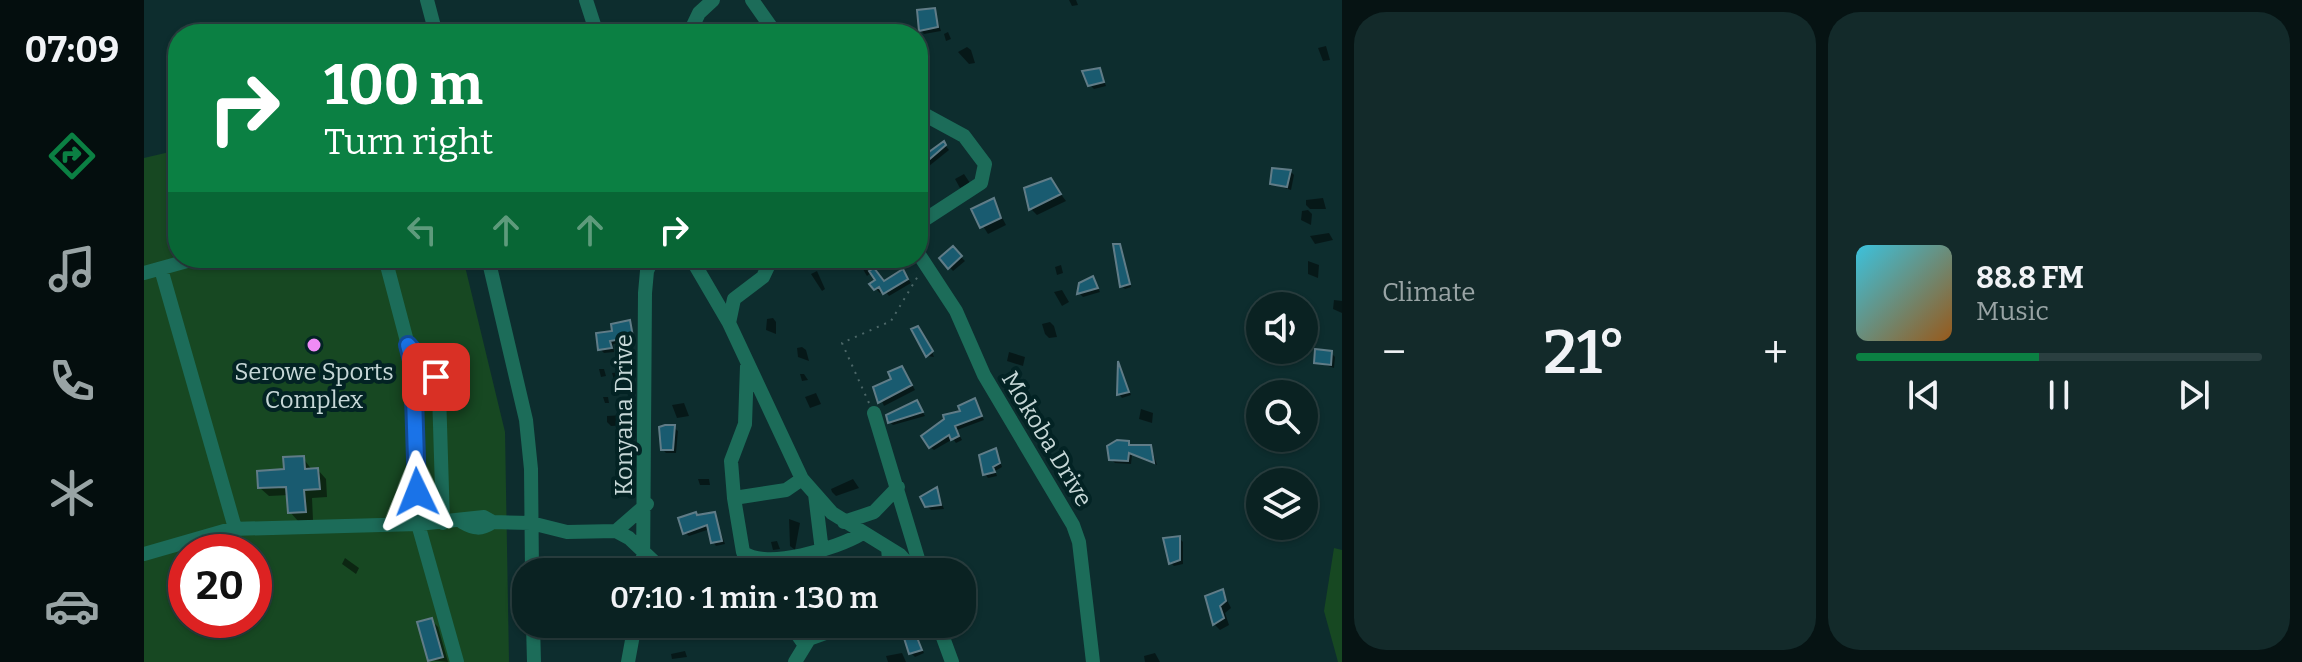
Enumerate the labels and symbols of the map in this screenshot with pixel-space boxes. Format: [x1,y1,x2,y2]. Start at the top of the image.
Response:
street label: Konyana Drive [610,334,638,496]
marker: Serowe Sports Complex [305,336,323,354]
pin [402,343,470,411]
place label: Serowe Sports Complex [234,358,394,414]
street label: Mokoba Drive [996,367,1098,511]
position arrow [375,450,459,534]
speed limit sign: 20 [168,534,272,638]

